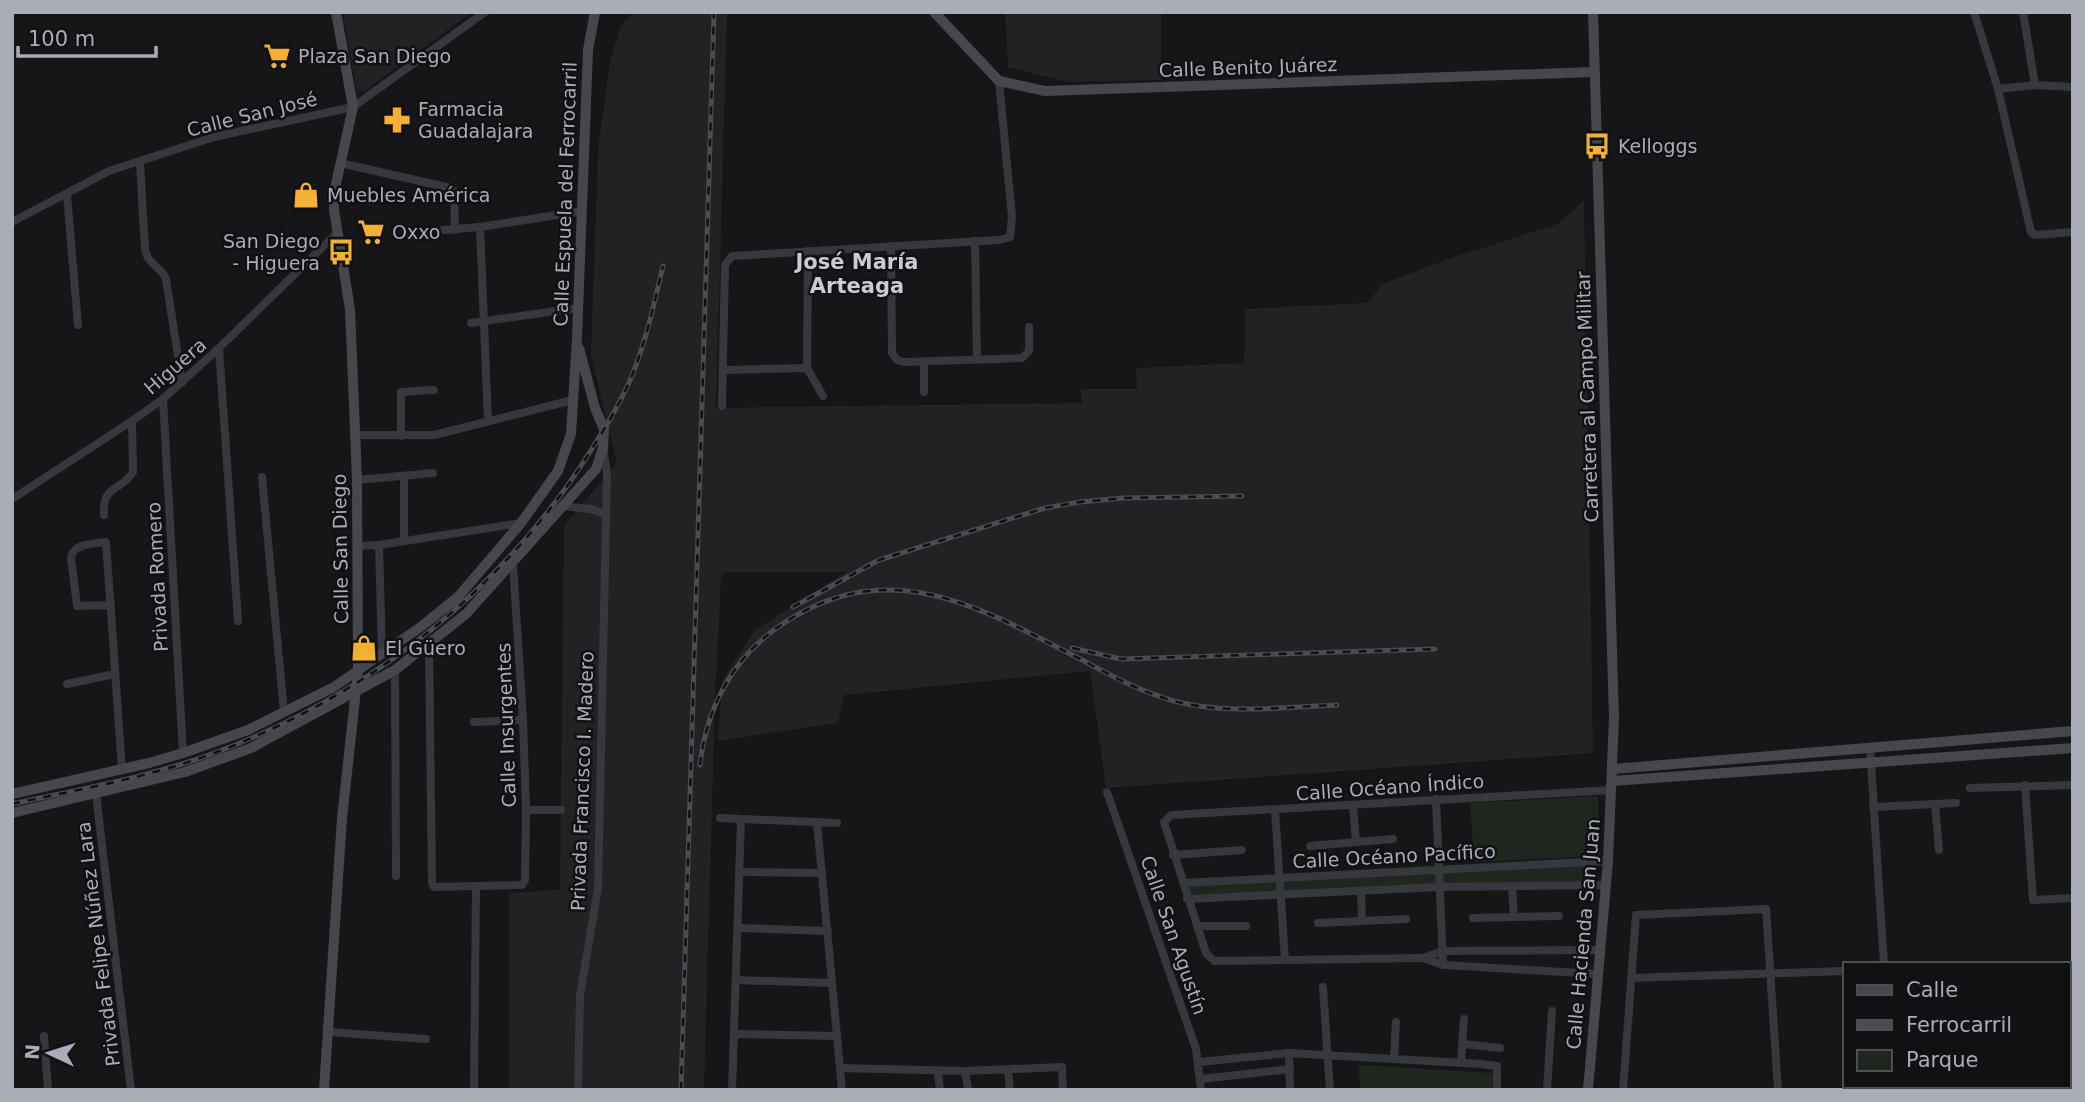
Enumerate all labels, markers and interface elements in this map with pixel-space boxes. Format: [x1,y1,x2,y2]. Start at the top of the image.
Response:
scale bar [18,14,156,58]
text: 100 m [28,27,95,51]
supermarket icon: Plaza San Diego [262,41,292,71]
place label: Plaza San Diego [298,45,451,67]
street label: Calle Benito Juárez [1158,53,1338,81]
street label: Calle Espuela del Ferrocarril [549,61,581,327]
street label: Calle San José [184,87,320,141]
place label: Farmacia Guadalajara [418,98,533,142]
pharmacy icon: Farmacia Guadalajara [382,105,412,135]
bus stop icon: Kelloggs [1582,131,1612,161]
place label: Kelloggs [1618,135,1697,157]
shop icon: Muebles América [291,180,321,210]
place label: Muebles América [327,184,490,206]
supermarket icon: Oxxo [356,217,386,247]
place label: Oxxo [392,221,440,243]
place label: San Diego - Higuera [223,230,320,274]
bus stop icon: San Diego - Higuera [326,237,356,267]
district label: José María Arteaga [793,250,919,298]
street label: Carretera al Campo Militar [1572,271,1602,523]
street label: Higuera [140,333,210,399]
street label: Calle San Diego [328,474,352,624]
street label: Privada Romero [142,502,172,652]
shop icon: El Güero [349,633,379,663]
place label: El Güero [385,637,466,659]
street label: Calle Insurgentes [492,642,520,808]
street label: Privada Francisco I. Madero [566,651,598,911]
street label: Calle Océano Índico [1295,769,1485,805]
street label: Calle Hacienda San Juan [1562,818,1604,1050]
street label: Privada Felipe Núñez Lara [72,820,124,1068]
street label: Calle Océano Pacífico [1292,840,1496,872]
street label: Calle San Agustín [1136,853,1212,1017]
legend [1843,962,2071,1088]
text: Calle [1906,978,1958,1002]
text: Ferrocarril [1906,1013,2012,1037]
north arrow [14,1018,84,1088]
text: N [21,1043,44,1061]
text: Parque [1906,1048,1978,1072]

